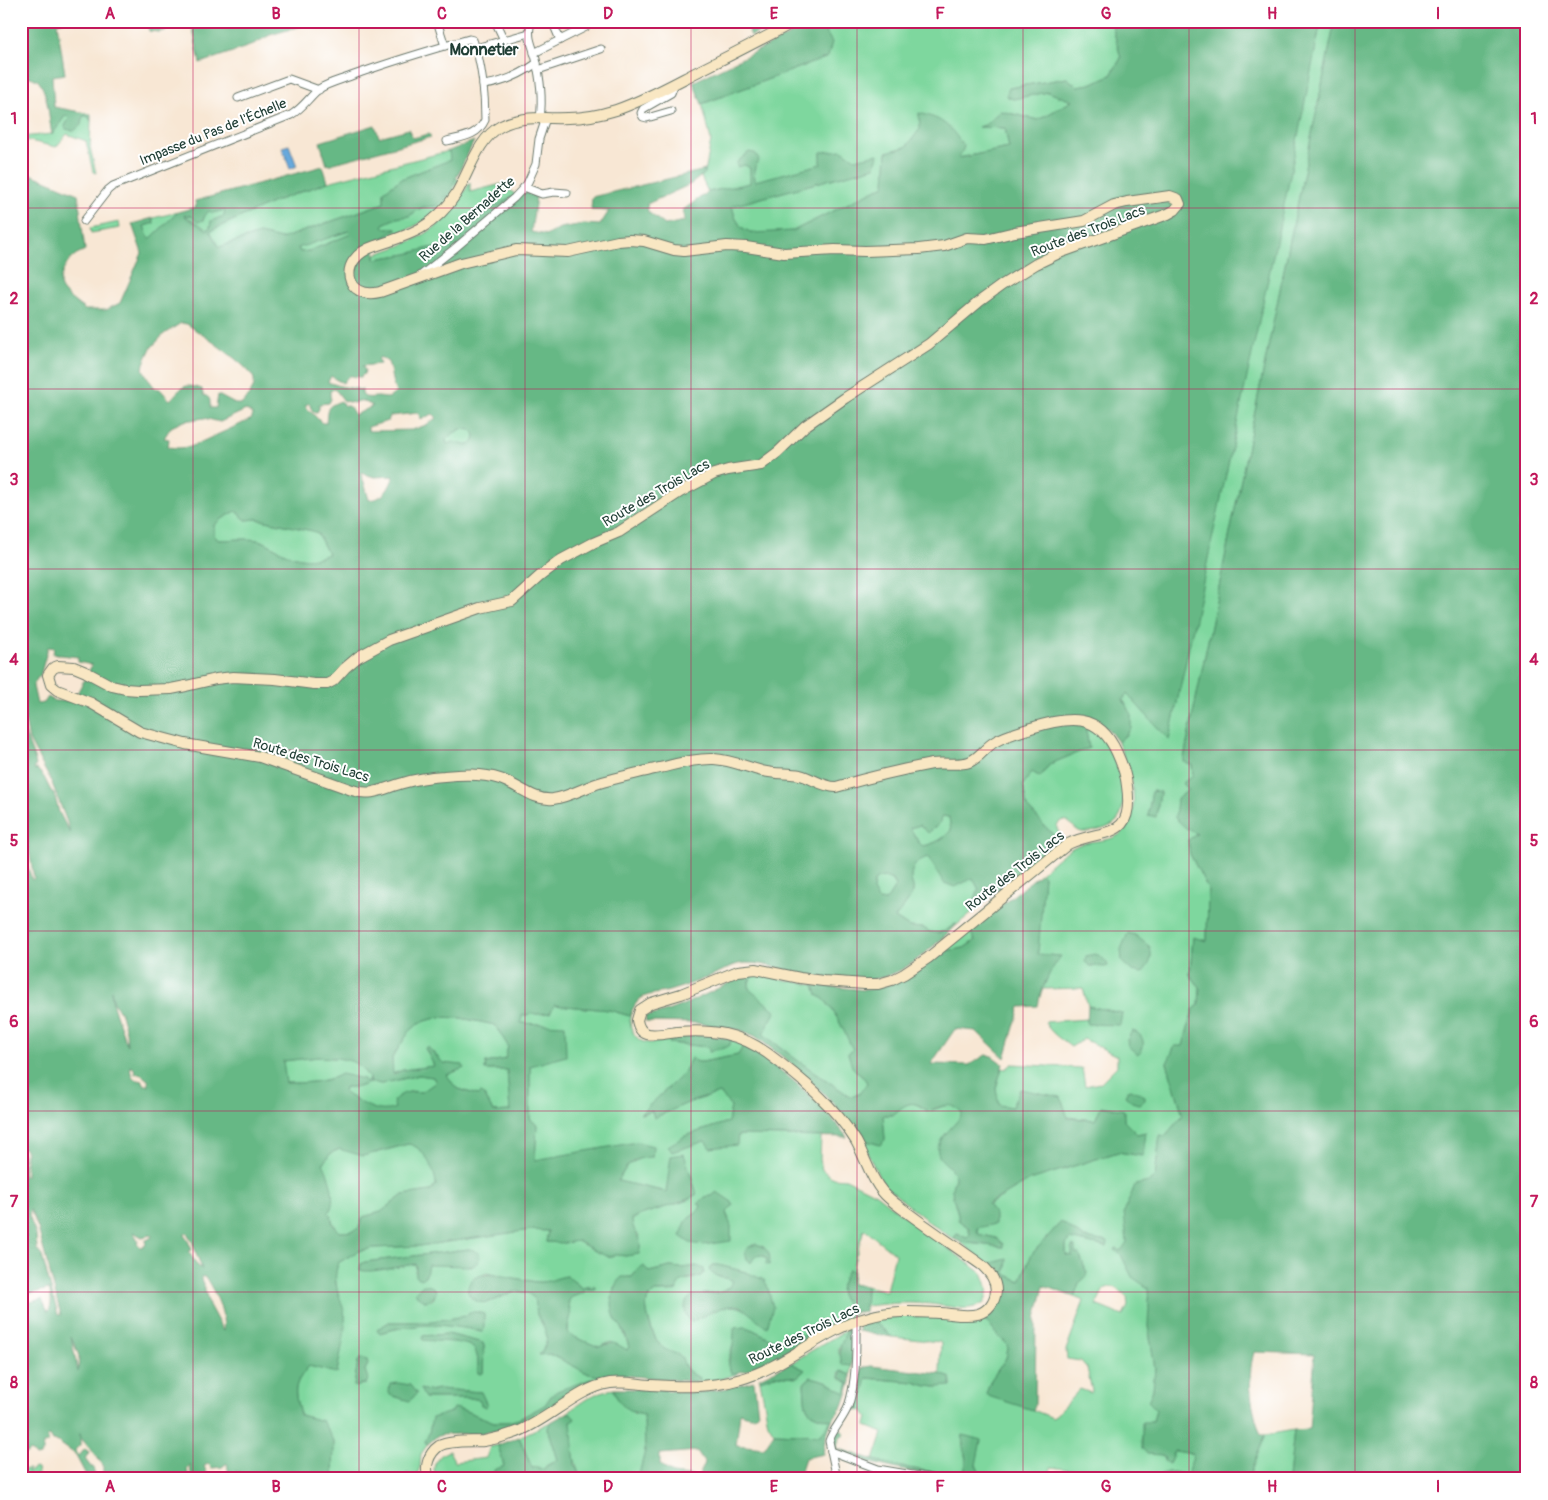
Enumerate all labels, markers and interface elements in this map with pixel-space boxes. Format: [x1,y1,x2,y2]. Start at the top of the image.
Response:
text: A [105,4,116,24]
text: B [271,4,281,24]
text: C [437,4,447,24]
text: D [603,4,613,24]
text: E [770,4,779,24]
text: F [935,4,945,24]
text: G [1101,4,1112,24]
text: H [1267,4,1277,24]
text: I [1436,4,1440,24]
district label: Monnetier [450,40,519,60]
street label: Impasse du Pas de l'Échelle [137,94,289,169]
text: 1 [11,109,17,129]
text: 1 [1531,109,1537,129]
street label: Rue de la Bernadette [416,173,518,265]
street label: Route des Trois Lacs [1029,201,1148,261]
text: 2 [10,289,19,309]
text: 2 [1530,289,1539,309]
street label: Route des Trois Lacs [600,455,713,531]
text: 3 [10,470,19,490]
text: 3 [1530,470,1539,490]
text: 4 [9,650,19,670]
text: 4 [1529,650,1539,670]
street label: Route des Trois Lacs [251,734,372,786]
street label: Route des Trois Lacs [962,827,1068,915]
text: 5 [10,831,19,851]
text: 5 [1530,831,1539,851]
text: 6 [9,1012,19,1032]
text: 6 [1529,1012,1539,1032]
text: 7 [10,1192,19,1212]
text: 7 [1530,1192,1539,1212]
street label: Route des Trois Lacs [746,1300,863,1368]
text: 8 [10,1373,18,1393]
text: 8 [1530,1373,1538,1393]
text: A [105,1477,116,1497]
text: B [271,1477,281,1497]
text: C [437,1477,447,1497]
text: D [603,1477,613,1497]
text: E [770,1477,779,1497]
text: F [935,1477,945,1497]
text: G [1101,1477,1112,1497]
text: H [1267,1477,1277,1497]
text: I [1436,1477,1440,1497]

